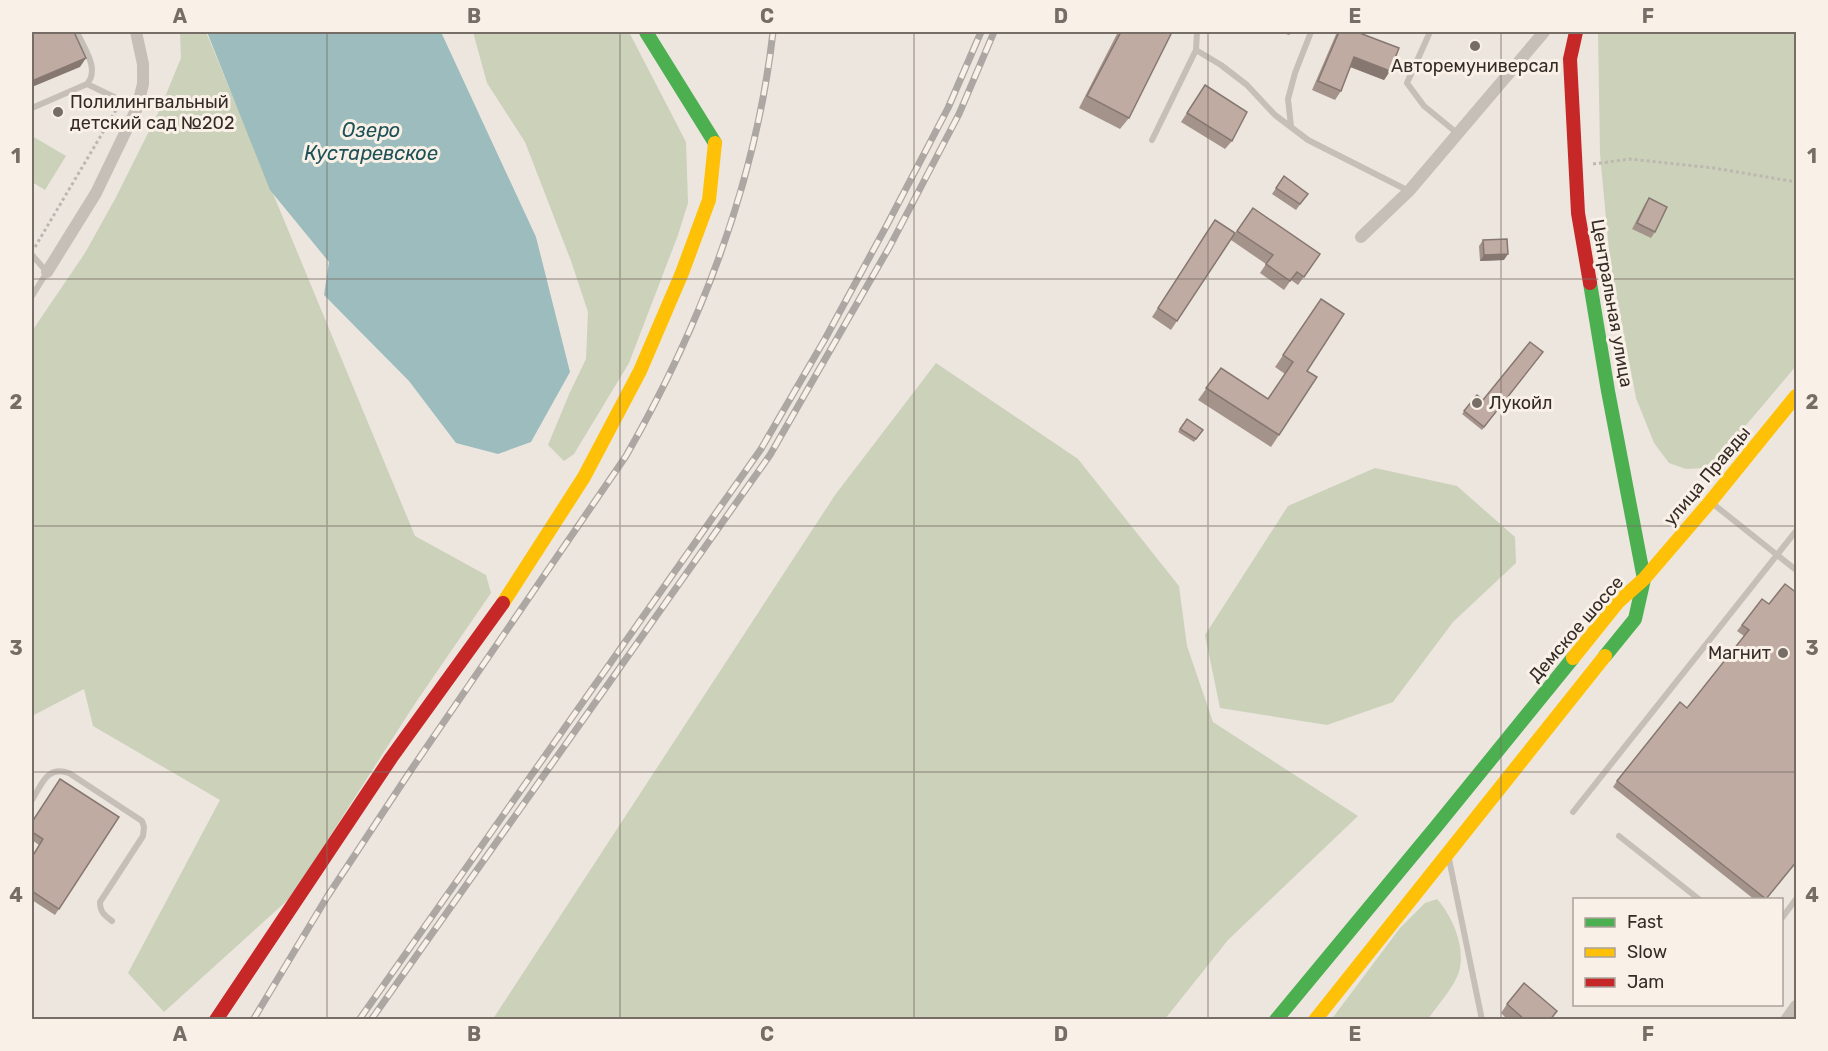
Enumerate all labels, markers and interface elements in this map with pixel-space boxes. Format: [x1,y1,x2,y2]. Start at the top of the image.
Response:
text: A [173,4,188,28]
text: B [467,4,481,28]
text: C [760,4,774,28]
text: D [1054,4,1068,28]
text: E [1349,4,1361,28]
text: F [1642,4,1654,28]
marker: Авторемуниверсал [1468,39,1482,53]
place label: Авторемуниверсал [1391,55,1559,77]
place label: Полилингвальный детский сад №202 [70,91,234,134]
marker: Полилингвальный детский сад №202 [51,105,65,119]
water label: Озеро Кустаревское [304,118,438,165]
text: 1 [11,144,21,168]
text: 1 [1807,144,1817,168]
street label: Центральная улица [1586,217,1638,389]
text: 2 [10,390,23,414]
text: 2 [1806,390,1819,414]
place label: Лукойл [1489,392,1553,414]
marker: Лукойл [1470,396,1484,410]
street label: улица Правды [1659,422,1755,530]
street label: Демское шоссе [1524,571,1628,687]
text: 3 [9,636,23,660]
text: 3 [1805,636,1819,660]
place label: Магнит [1708,642,1771,664]
marker: Магнит [1776,646,1790,660]
text: 4 [9,883,23,907]
text: 4 [1805,883,1819,907]
legend [1573,898,1783,1006]
text: Fast [1627,911,1663,933]
text: Slow [1627,941,1667,963]
text: Jam [1627,971,1664,993]
text: A [173,1022,188,1046]
text: B [467,1022,481,1046]
text: C [760,1022,774,1046]
text: D [1054,1022,1068,1046]
text: E [1349,1022,1361,1046]
text: F [1642,1022,1654,1046]

